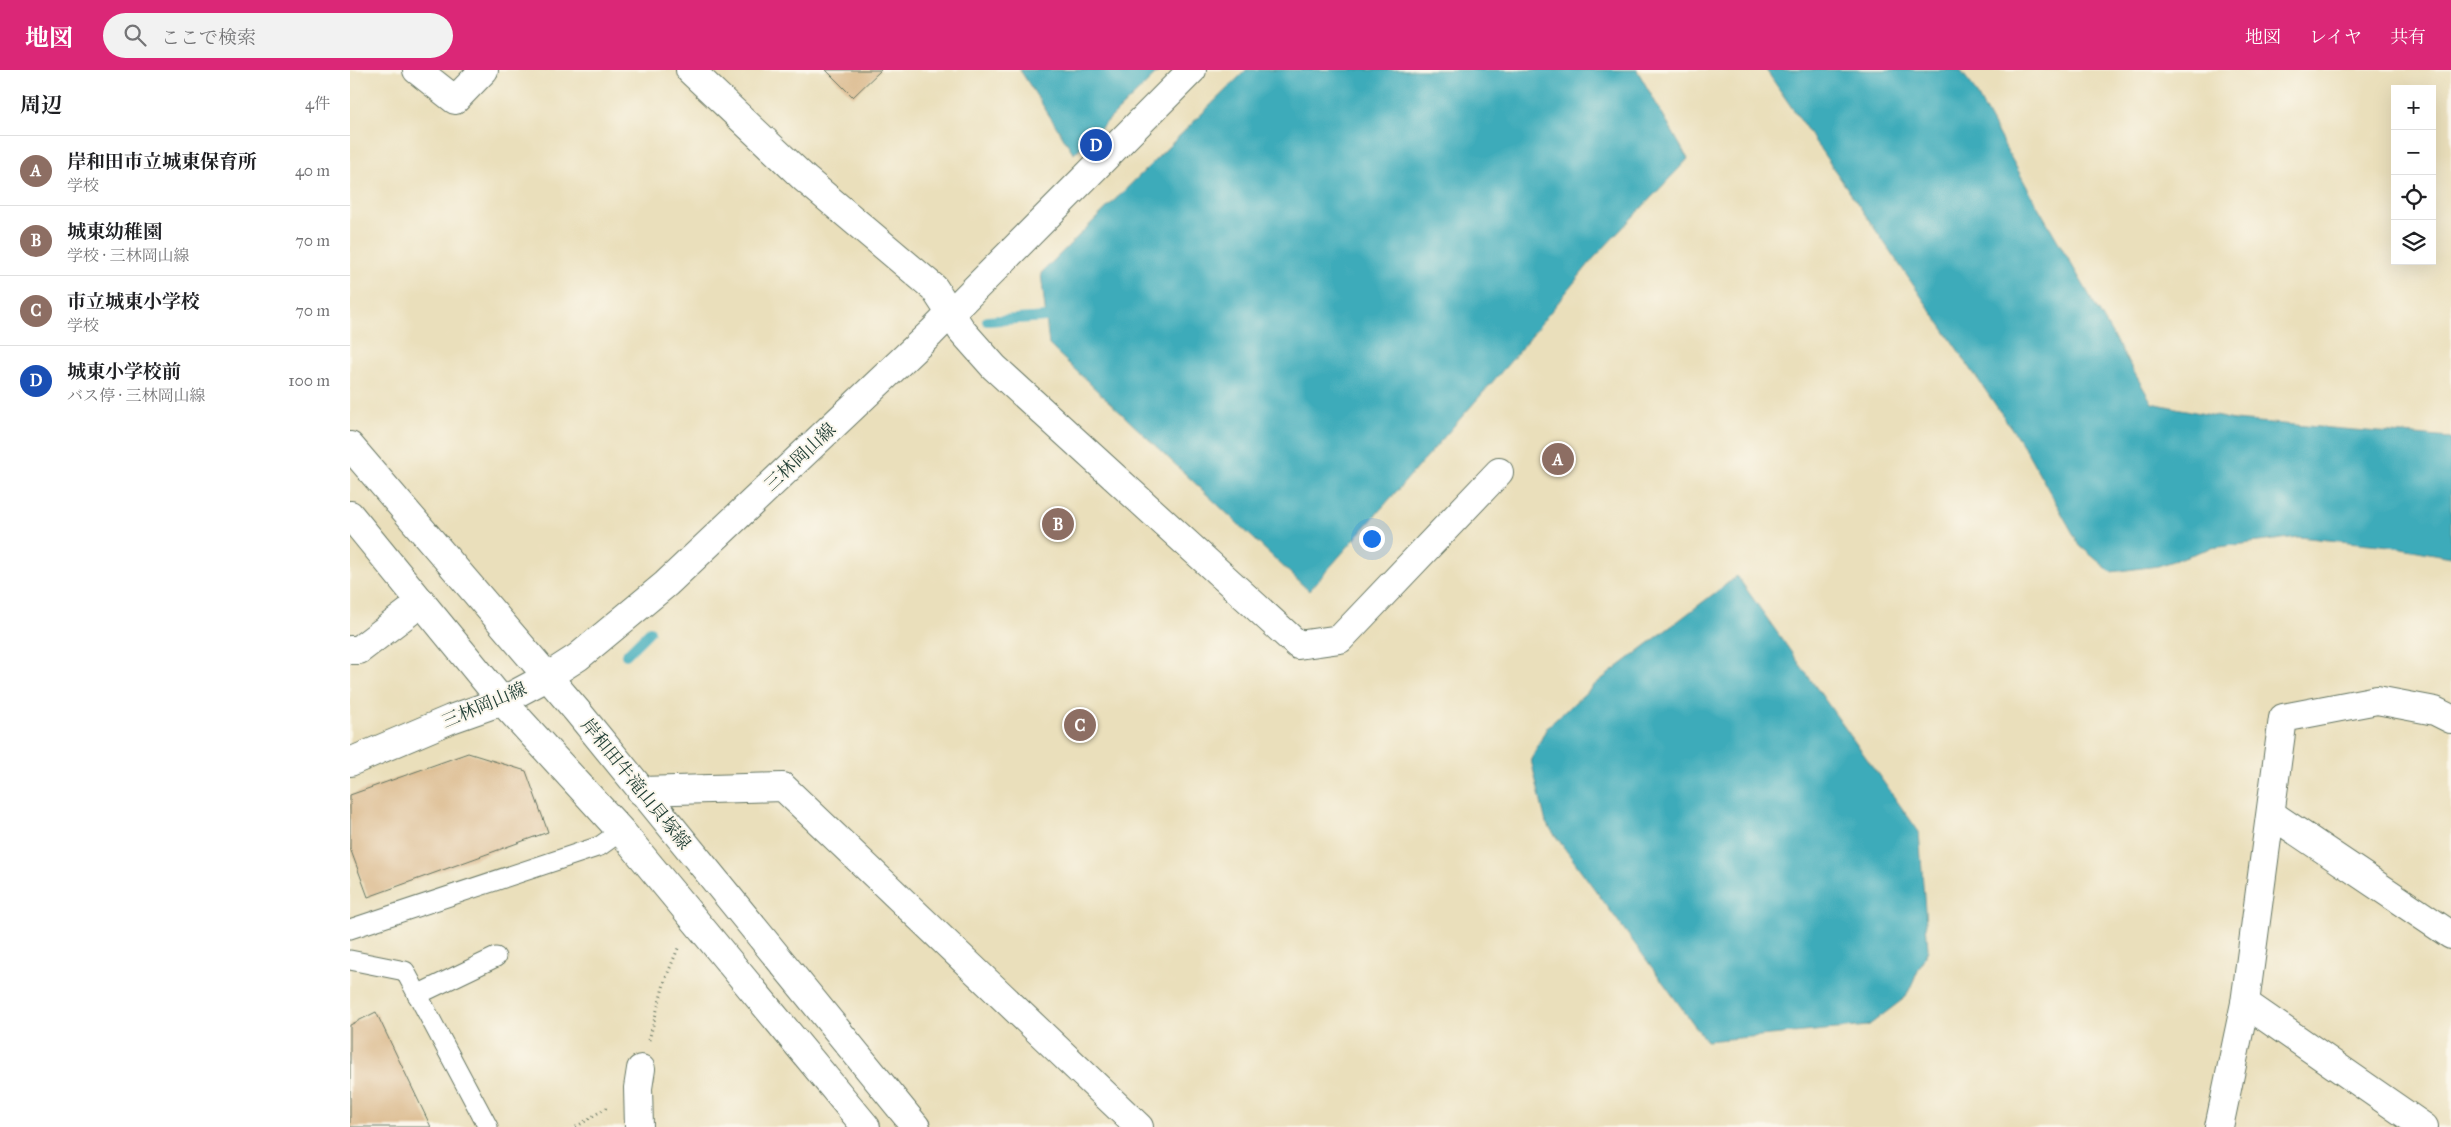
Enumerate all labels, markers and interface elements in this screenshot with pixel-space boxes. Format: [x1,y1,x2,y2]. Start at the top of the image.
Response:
search box [103,13,453,58]
icon: search [121,21,149,49]
text: 地図 [25,23,73,53]
text: ここで検索 [161,26,256,49]
text: 地図 [2245,26,2281,48]
text: レイヤ [2309,26,2362,48]
text: 共有 [2390,26,2426,48]
map controls [2391,85,2436,265]
button: + [2391,85,2436,130]
text: 周辺 [20,92,62,118]
text: 4件 [305,94,330,113]
pin: D [1080,126,1112,164]
button: − [2391,130,2436,175]
text: 岸和田市立城東保育所 [67,150,257,173]
text: A [31,161,41,180]
text: 40 m [295,161,330,180]
button: locate [2391,175,2436,220]
text: 学校 [67,176,99,195]
text: 城東幼稚園 [67,220,162,243]
button: layers [2391,220,2436,265]
text: B [31,231,41,250]
text: 70 m [295,231,330,250]
text: 学校 · 三林岡山線 [67,246,189,265]
text: 市立城東小学校 [67,290,200,313]
text: C [31,301,41,320]
text: 70 m [295,301,330,320]
text: 学校 [67,316,99,335]
text: 城東小学校前 [67,360,181,383]
text: D [30,371,42,390]
text: 100 m [288,371,330,390]
text: バス停 · 三林岡山線 [67,386,205,405]
street label: 三林岡山線 [760,418,840,496]
pin: A [1542,440,1574,478]
pin: B [1042,505,1074,543]
your location [1359,526,1385,552]
street label: 三林岡山線 [438,677,530,733]
pin: C [1064,706,1096,744]
street label: 岸和田牛滝山貝塚線 [576,714,696,854]

